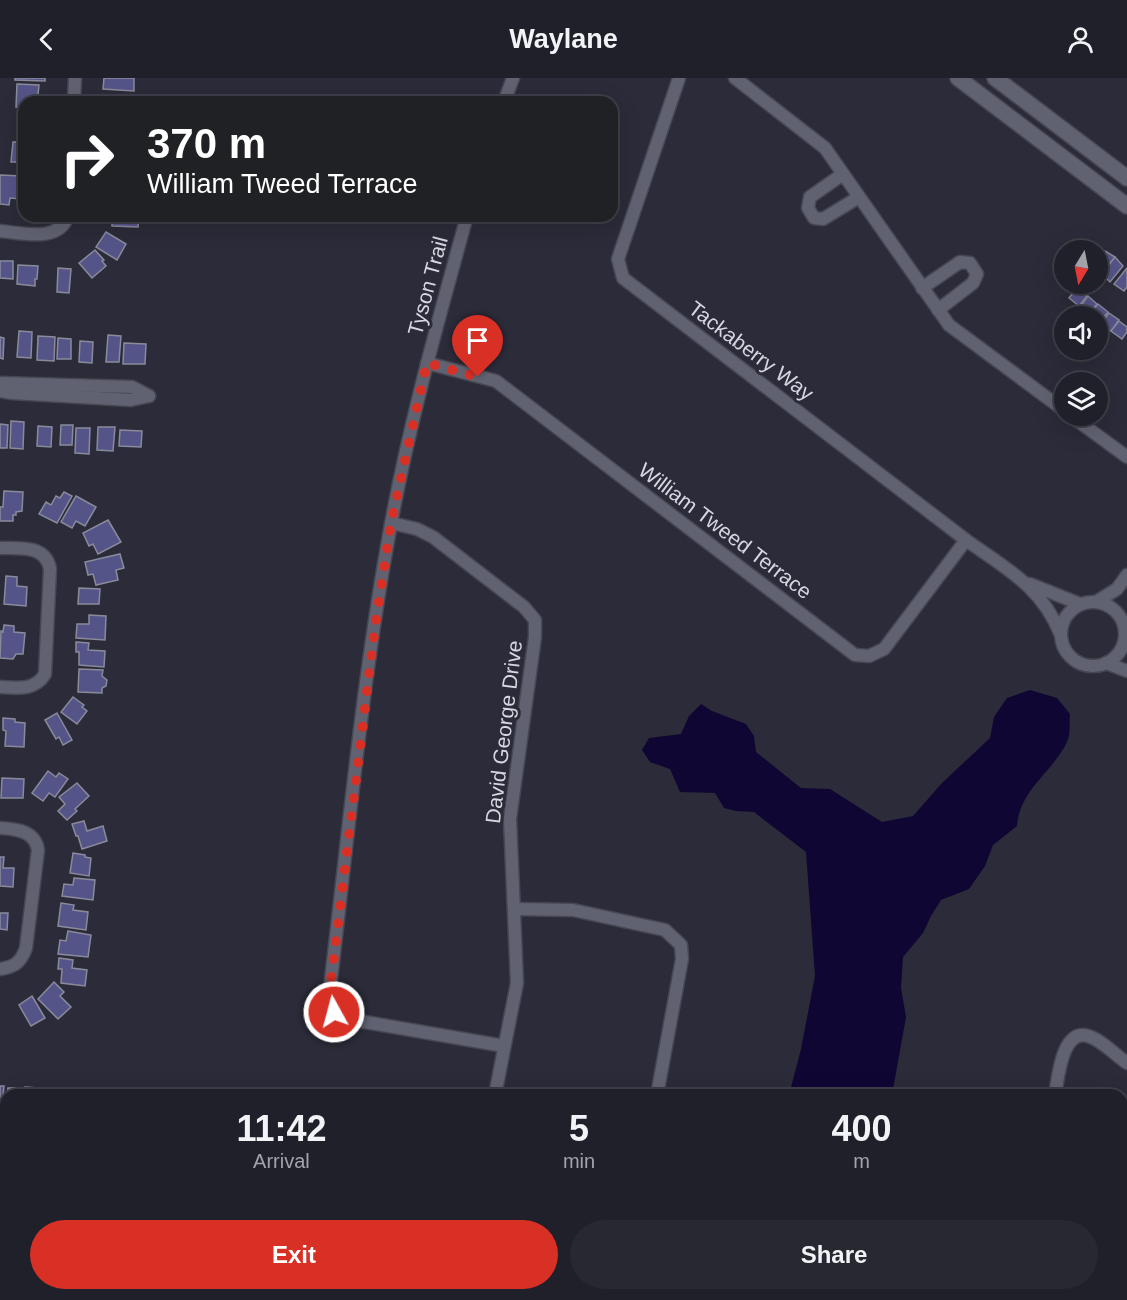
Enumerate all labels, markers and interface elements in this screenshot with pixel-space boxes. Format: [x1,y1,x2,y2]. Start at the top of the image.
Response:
icon: back [30,23,63,56]
icon: person [1064,23,1097,56]
text: Waylane [509,24,618,54]
icon: right [48,120,126,198]
text: 370 m [147,120,266,167]
text: William Tweed Terrace [147,169,418,199]
street label: Tyson Trail [403,234,452,338]
north arrow [1054,240,1108,294]
map controls [1054,240,1108,426]
street label: Tackaberry Way [685,296,818,405]
button: sound [1054,306,1108,360]
pin [452,315,503,377]
icon: arrive [461,324,494,357]
button: layers [1054,372,1108,426]
street label: William Tweed Terrace [634,458,816,603]
street label: David George Drive [481,639,526,825]
position arrow [302,980,366,1044]
text: 11:42 [236,1108,326,1149]
text: 5 [569,1108,589,1149]
text: 400 [832,1108,892,1149]
text: Arrival [253,1150,310,1172]
text: min [563,1150,595,1172]
text: m [853,1150,870,1172]
button: Exit [30,1220,558,1289]
button: Share [570,1220,1098,1289]

